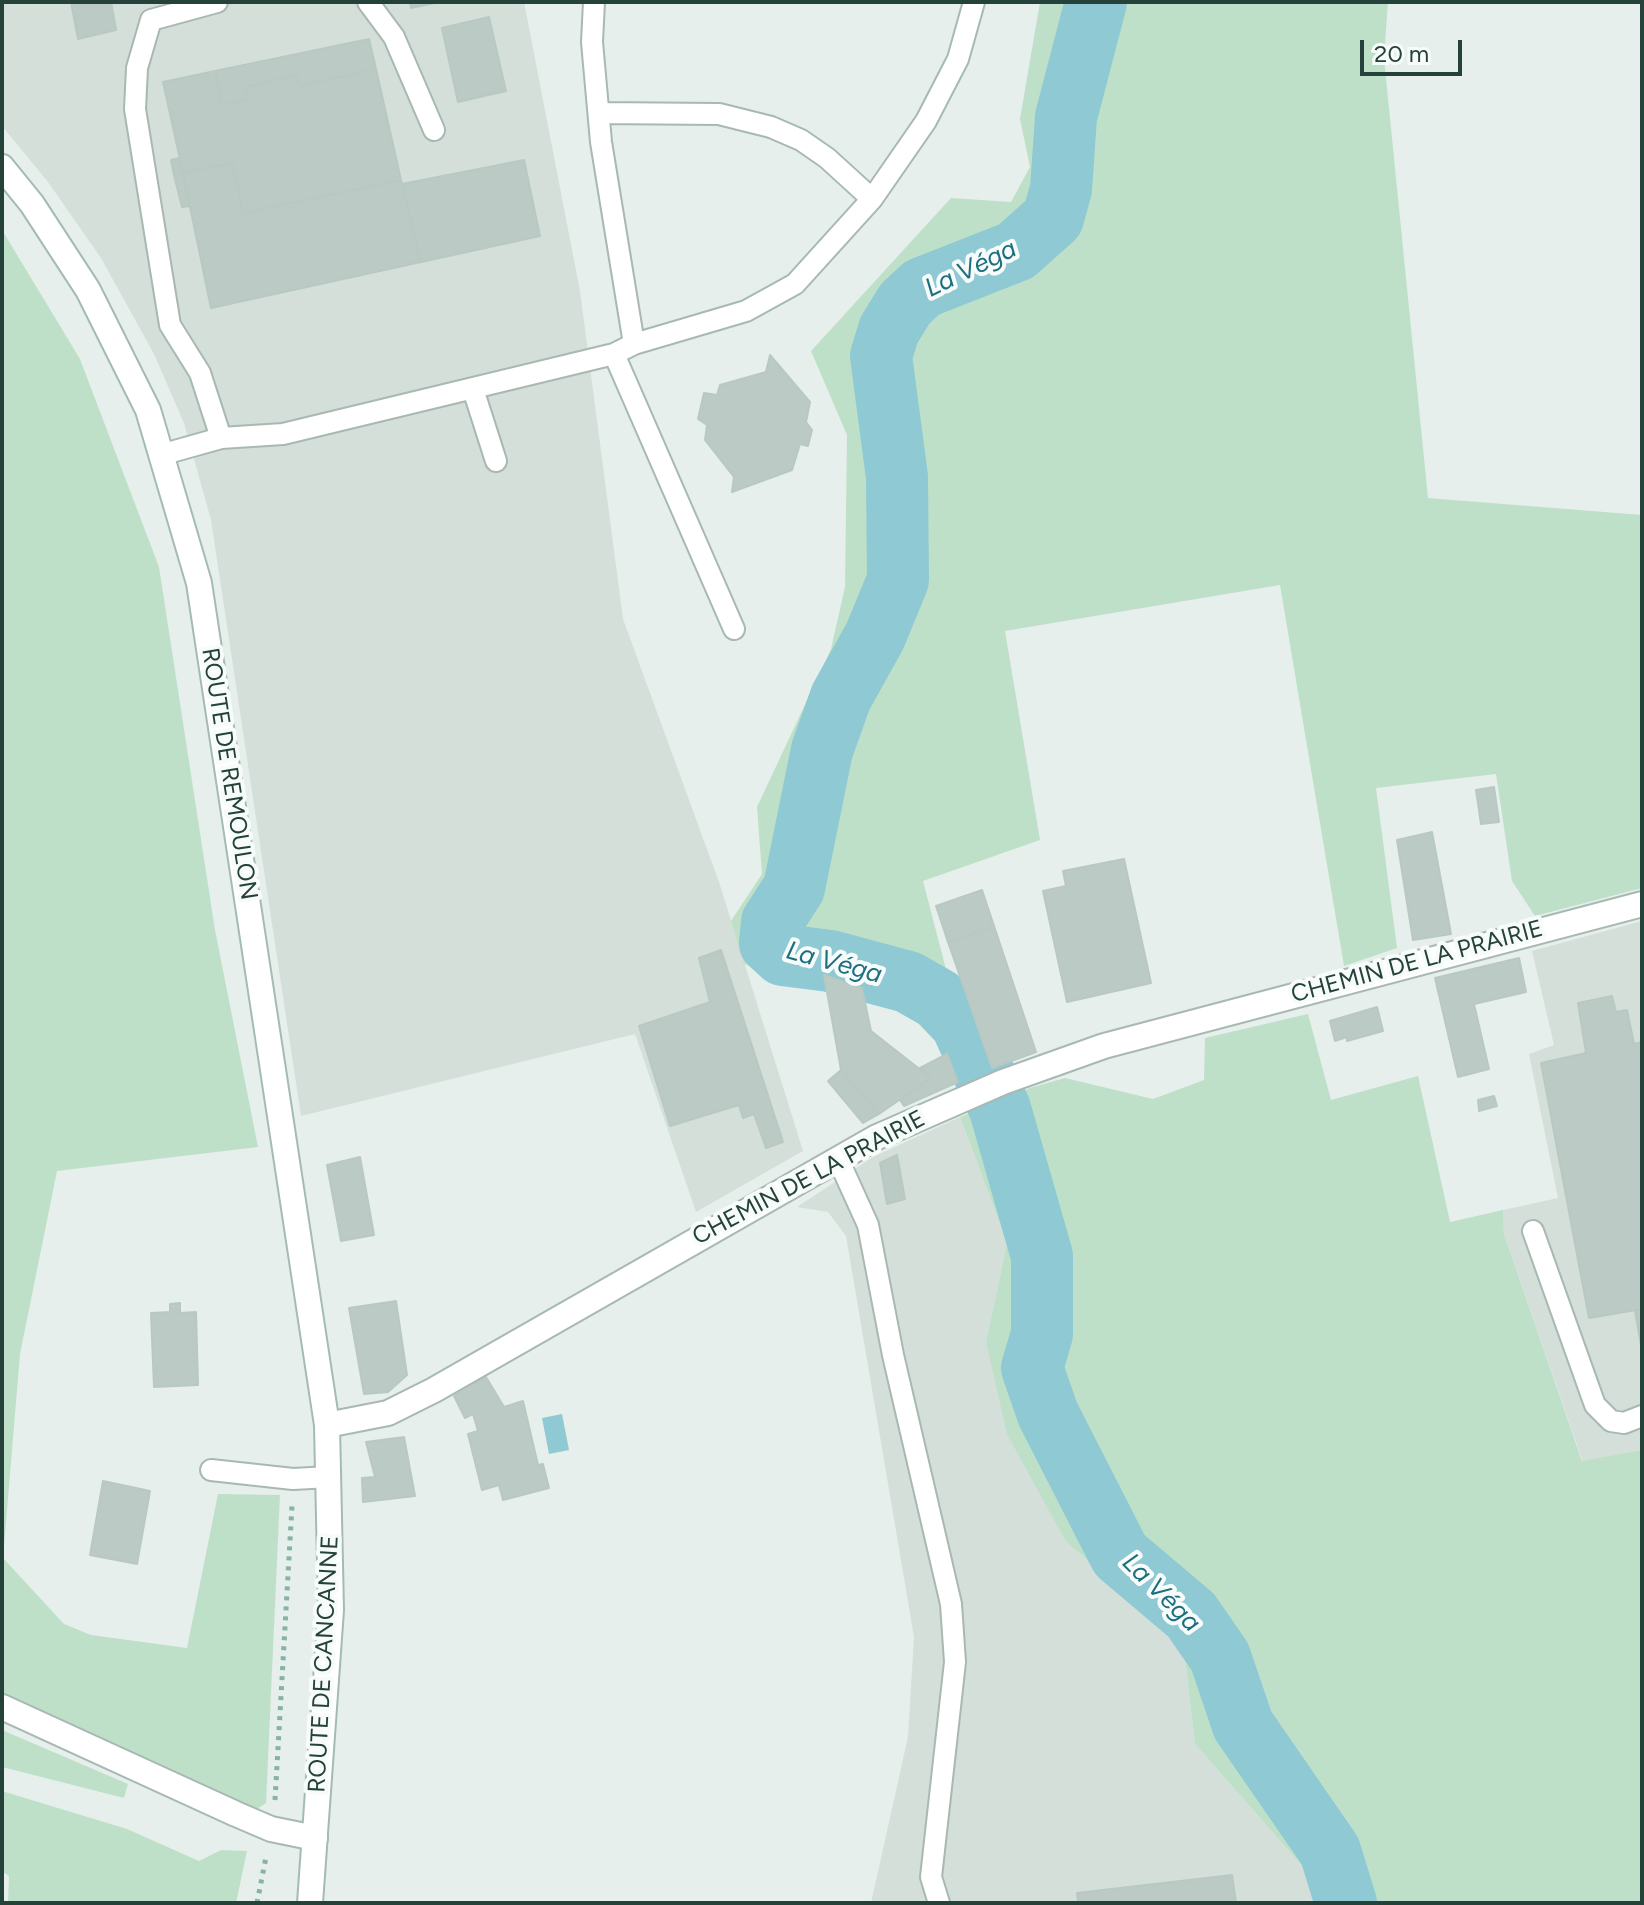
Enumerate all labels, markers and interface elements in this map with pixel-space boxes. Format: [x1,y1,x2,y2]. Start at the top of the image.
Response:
scale bar [1364,24,1466,74]
text: 20 m [1374,39,1429,68]
water label: La Véga [920,234,1022,304]
street label: ROUTE DE REMOULON [195,646,263,902]
street label: CHEMIN DE LA PRAIRIE [1288,914,1546,1010]
water label: La Véga [783,935,885,991]
street label: CHEMIN DE LA PRAIRIE [688,1104,930,1252]
street label: ROUTE DE CANCANNE [303,1535,345,1793]
water label: La Véga [1115,1547,1207,1639]

